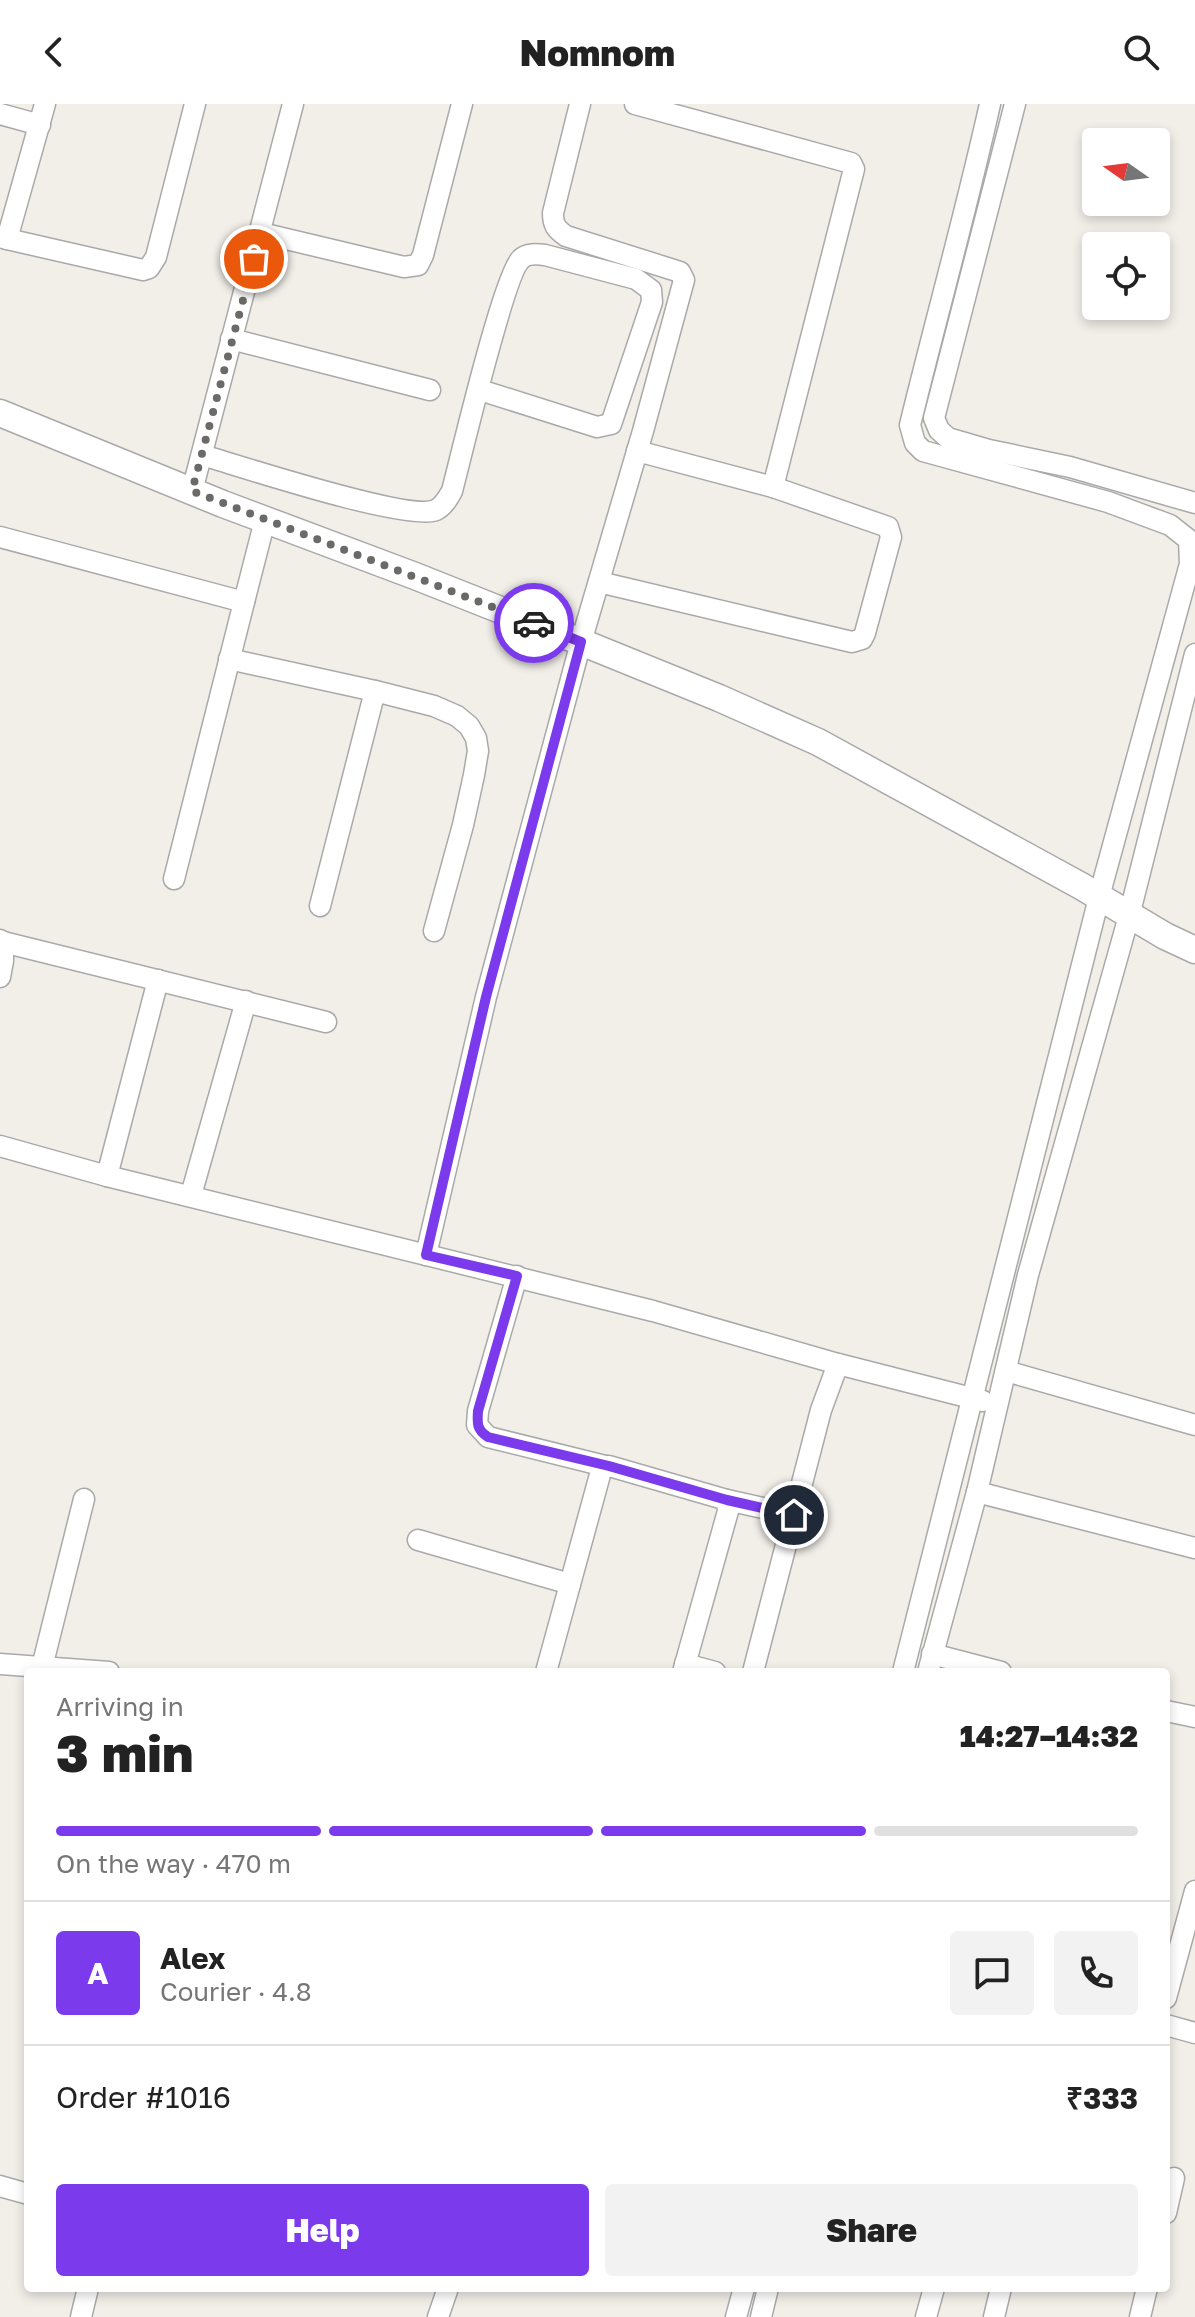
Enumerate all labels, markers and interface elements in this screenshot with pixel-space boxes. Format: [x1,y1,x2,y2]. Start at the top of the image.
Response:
icon: back [32,30,76,74]
icon: search [1119,30,1163,74]
text: Nomnom [520,31,675,74]
north arrow [1082,128,1170,216]
map controls [1082,128,1170,320]
pin [220,225,288,293]
button: locate [1082,232,1170,320]
icon: bag [232,237,276,281]
courier [494,583,574,663]
icon: car [512,601,556,645]
pin [760,1481,828,1549]
icon: home [772,1493,816,1537]
text: Arriving in [56,1691,184,1722]
text: 14:27–14:32 [960,1718,1138,1754]
text: 3 min [56,1721,193,1783]
text: On the way · 470 m [56,1848,291,1879]
button: chat [950,1931,1034,2015]
button: phone [1054,1931,1138,2015]
text: Alex [160,1940,225,1976]
text: A [87,1955,109,1991]
text: Courier · 4.8 [160,1976,312,2007]
text: Order #1016 [56,2079,231,2115]
text: ₹333 [1066,2080,1138,2116]
button: Help [56,2184,589,2276]
button: Share [605,2184,1138,2276]

